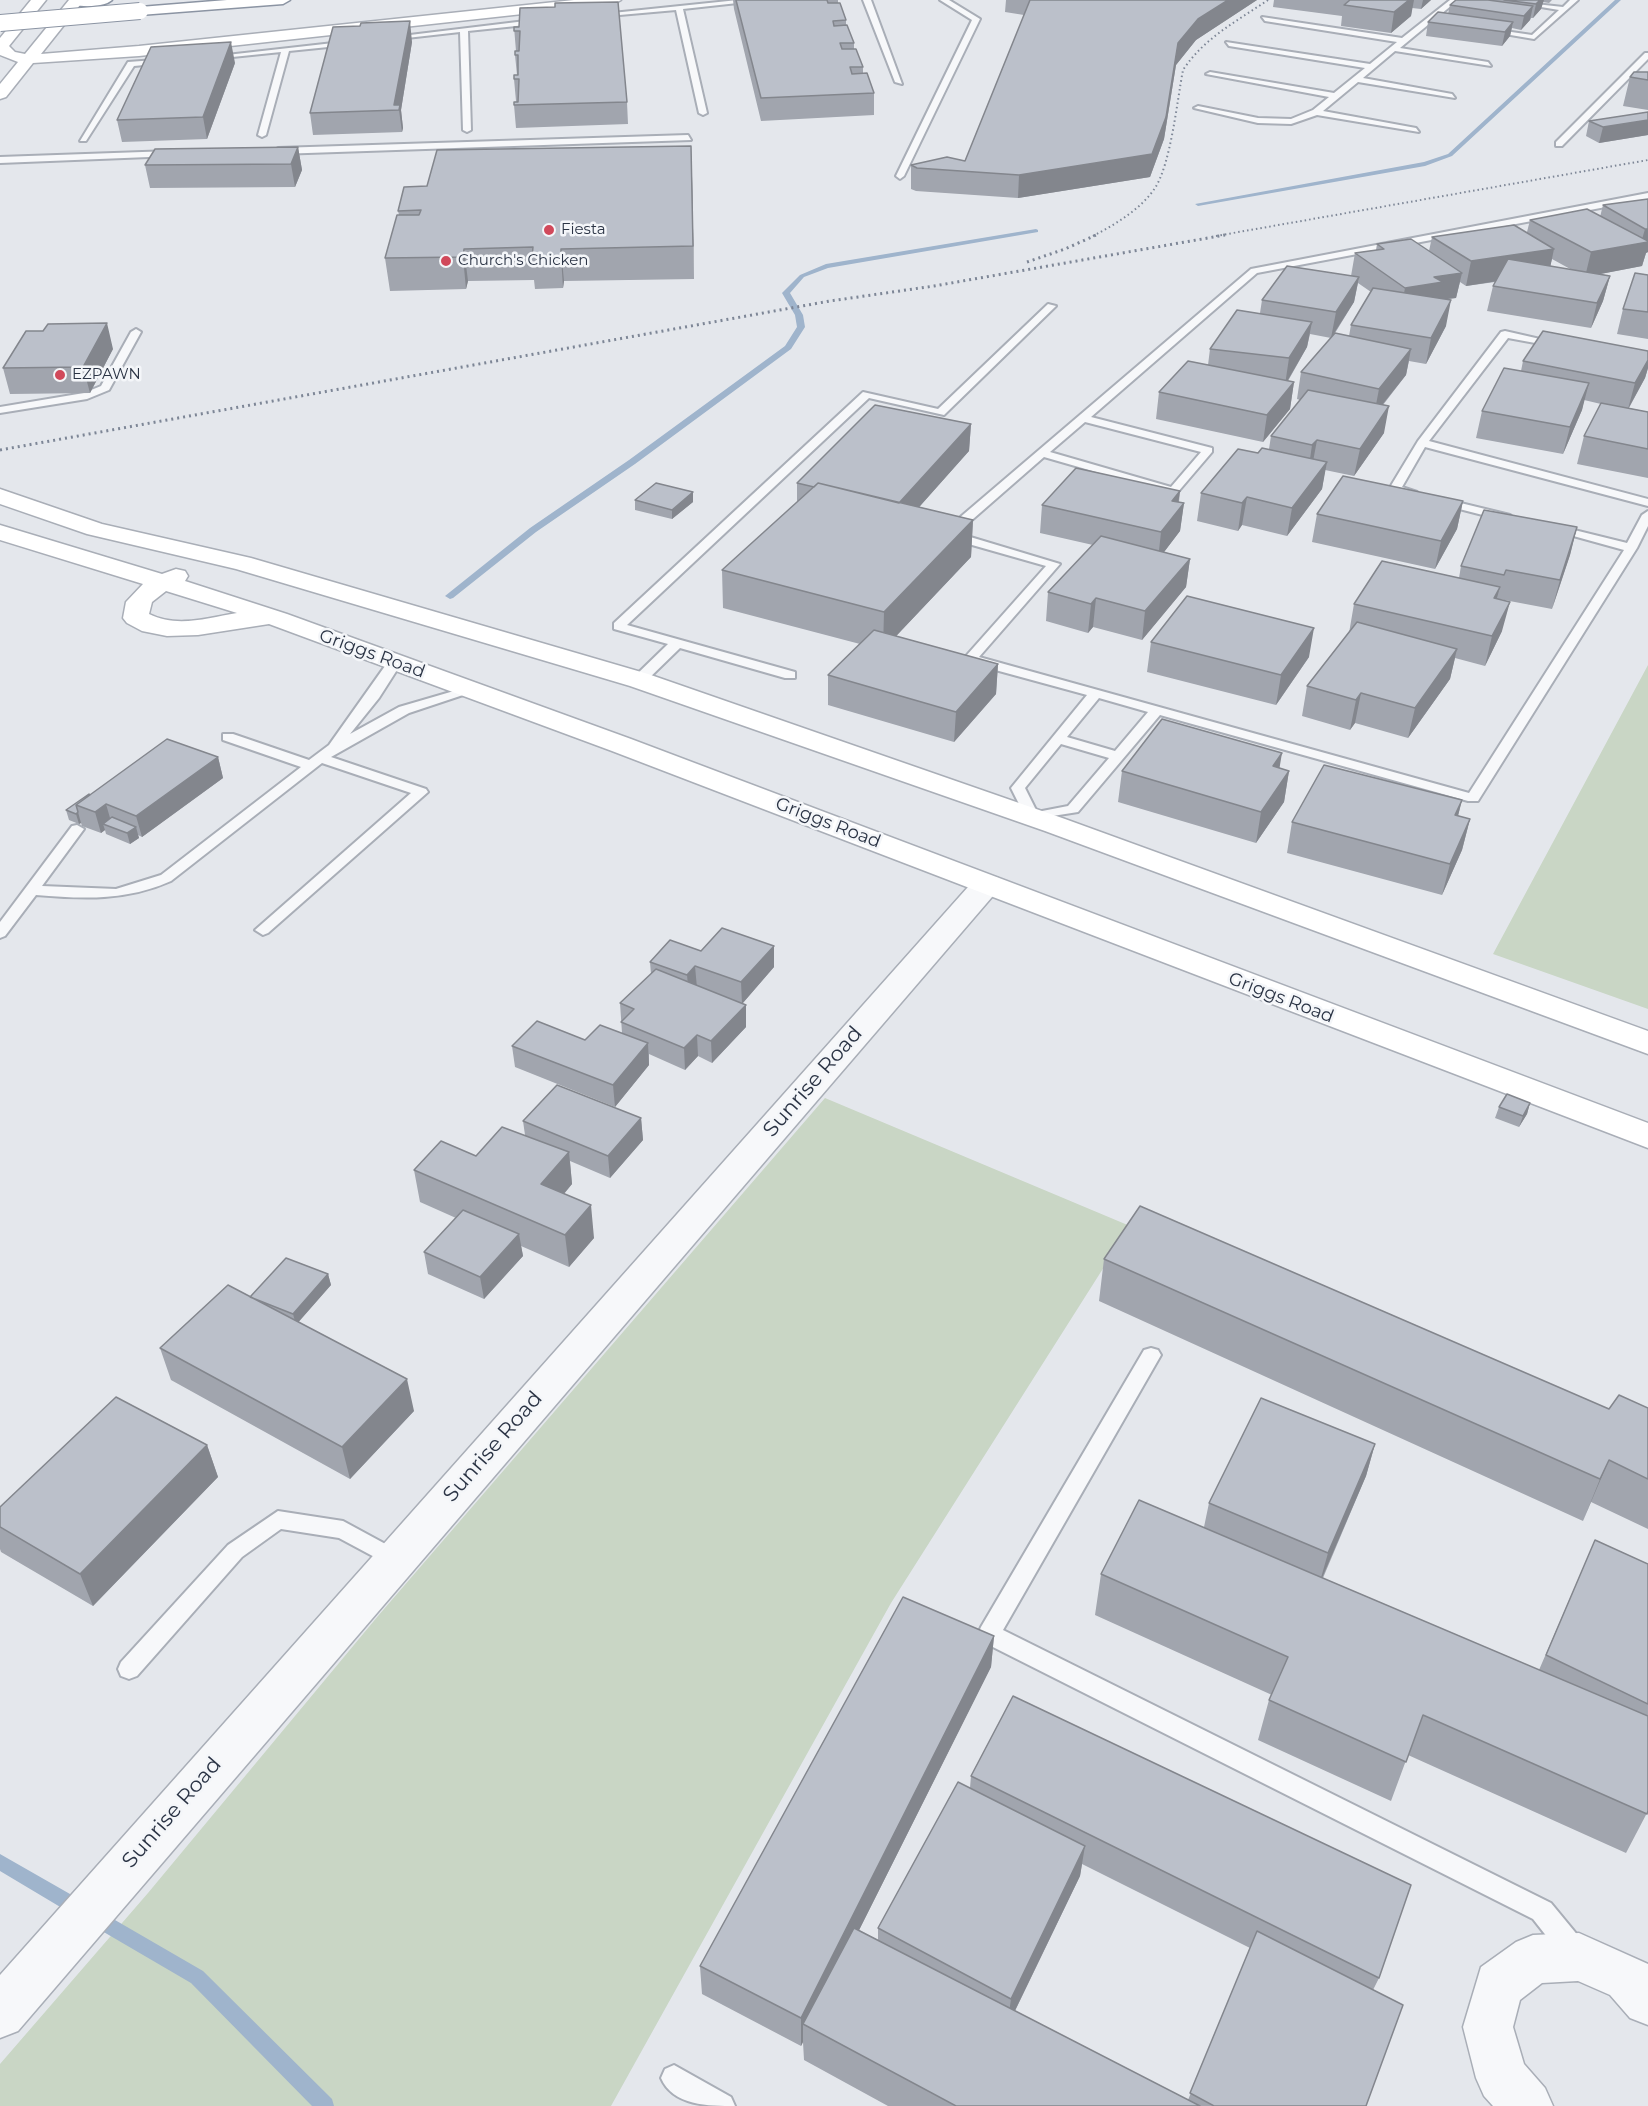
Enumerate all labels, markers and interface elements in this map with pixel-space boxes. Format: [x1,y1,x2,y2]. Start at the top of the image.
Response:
place label: Fiesta [561,221,606,239]
marker: Fiesta [542,223,556,237]
place label: Church's Chicken [458,252,588,270]
marker: Church's Chicken [439,254,453,268]
place label: EZPAWN [72,366,141,384]
marker: EZPAWN [53,368,67,382]
street label: Griggs Road [316,625,428,683]
street label: Griggs Road [772,793,884,853]
street label: Griggs Road [1225,968,1337,1028]
street label: Sunrise Road [758,1021,868,1143]
street label: Sunrise Road [438,1386,548,1508]
street label: Sunrise Road [117,1752,227,1874]

